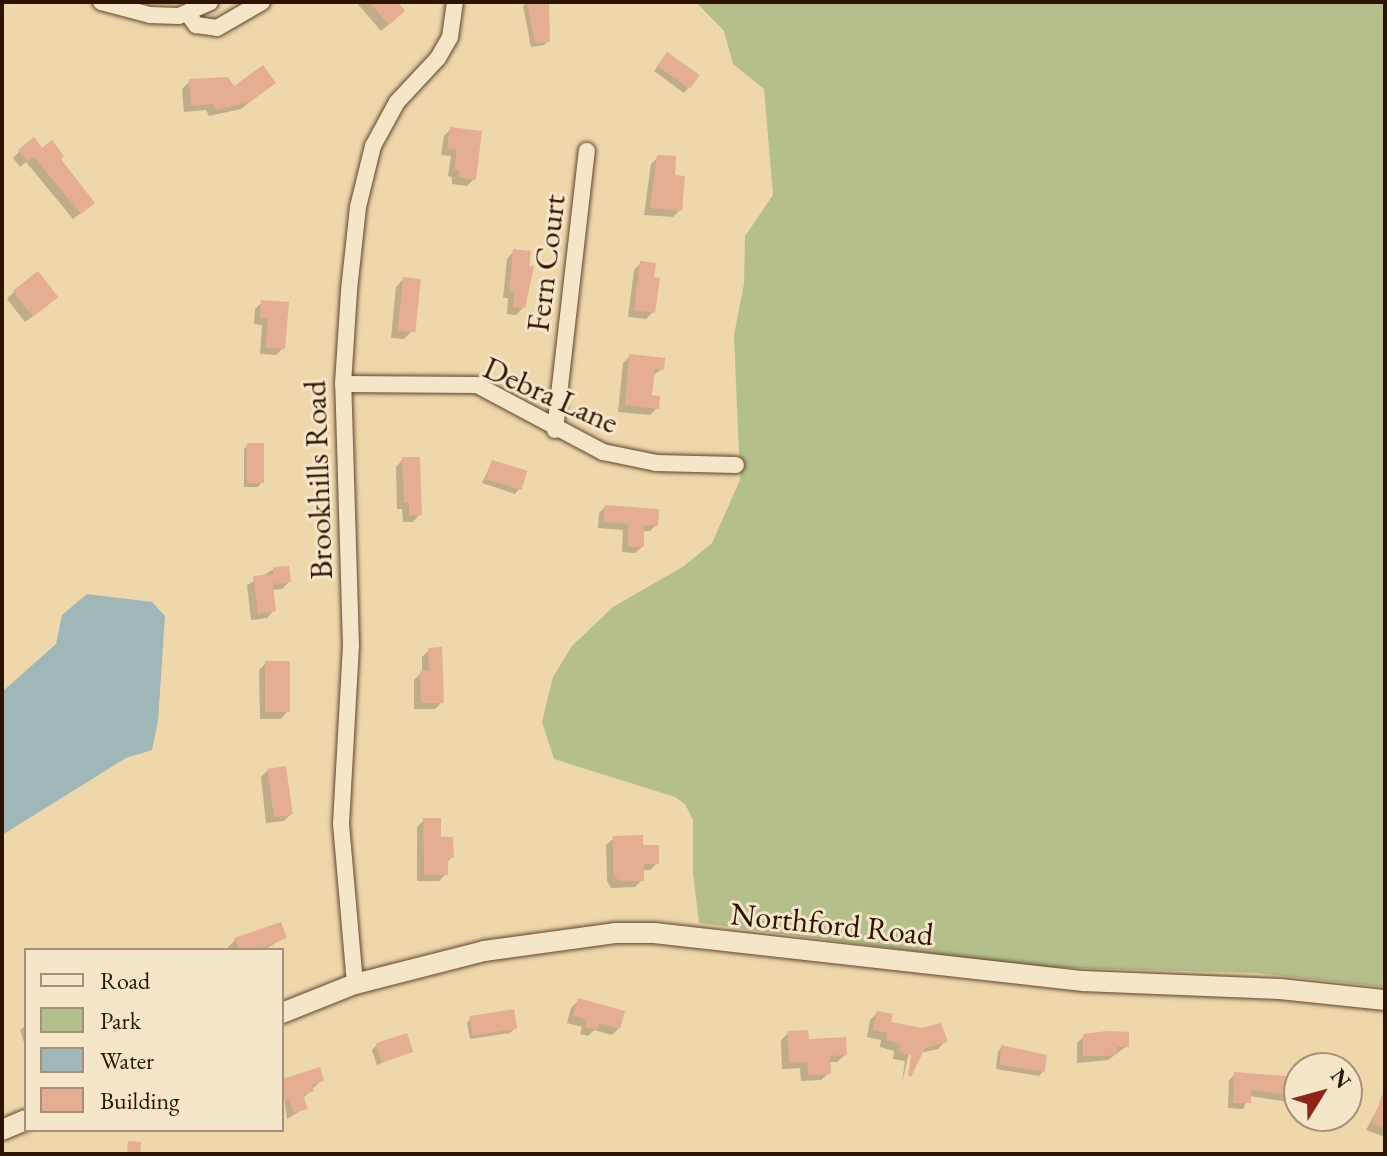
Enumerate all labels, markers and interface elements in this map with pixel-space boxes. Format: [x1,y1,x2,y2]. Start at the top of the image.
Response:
street label: Fern Court [519,192,573,334]
street label: Debra Lane [478,348,624,442]
street label: Brookhills Road [295,380,341,580]
street label: Northford Road [729,894,935,954]
legend [24,948,284,1132]
text: Road [100,965,150,996]
text: Park [100,1005,141,1036]
text: Water [100,1045,154,1076]
north arrow [1283,1052,1363,1132]
text: N [1324,1063,1358,1094]
text: Building [100,1085,180,1116]

